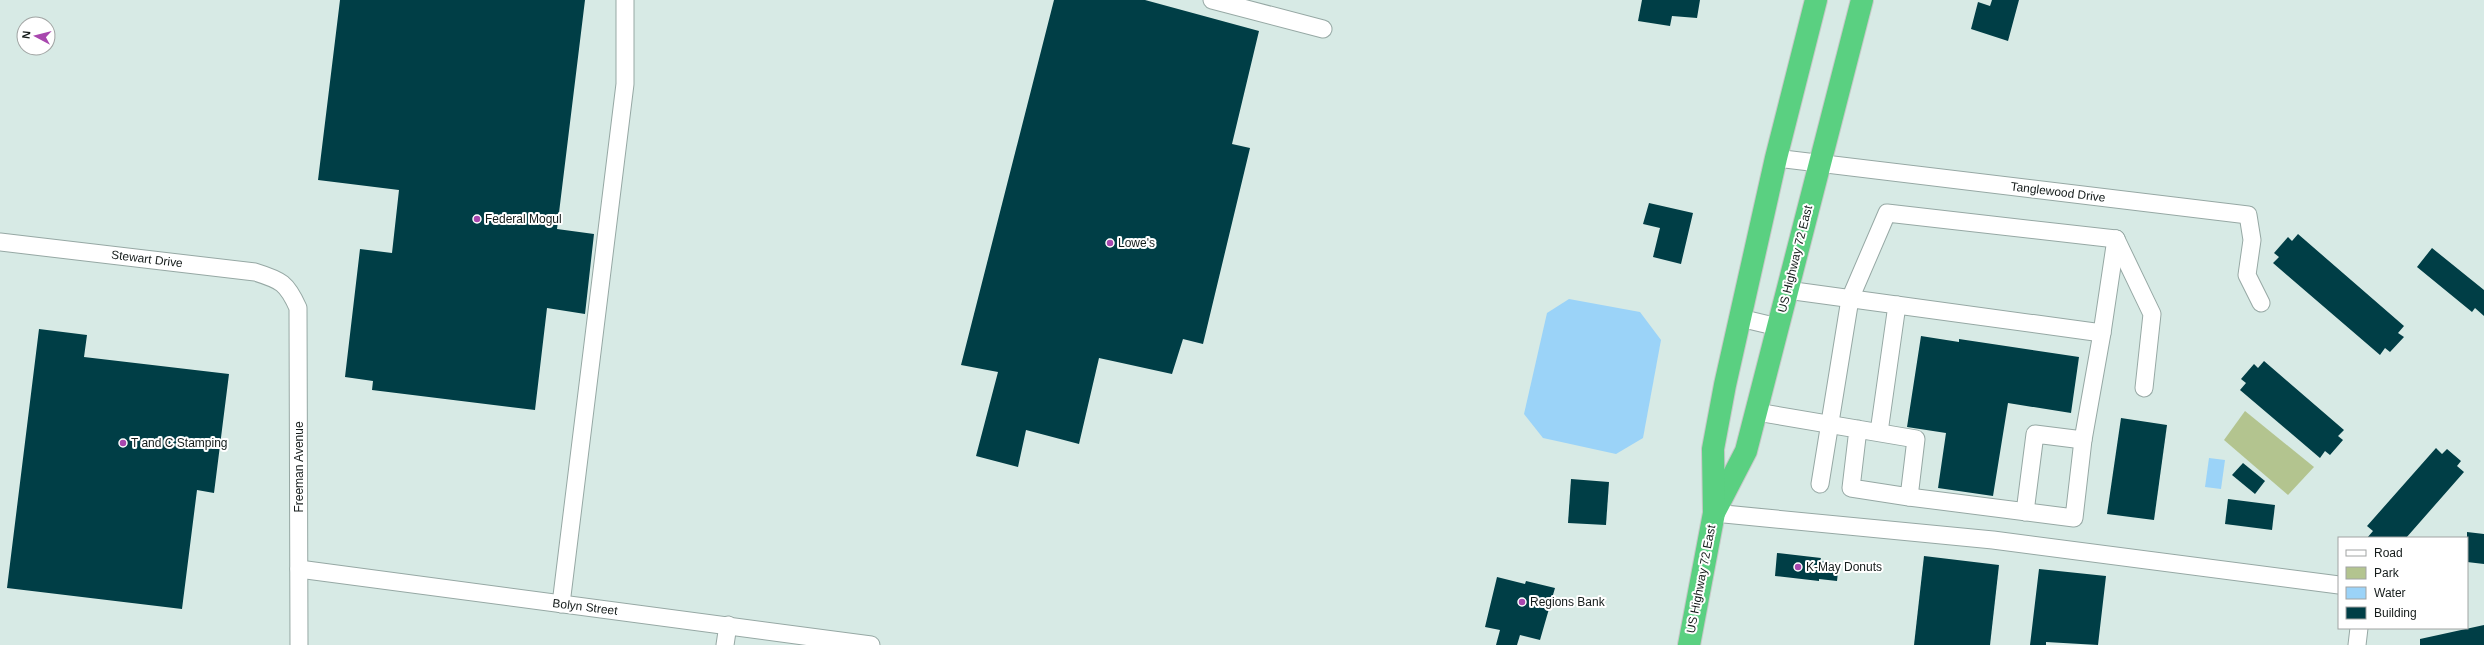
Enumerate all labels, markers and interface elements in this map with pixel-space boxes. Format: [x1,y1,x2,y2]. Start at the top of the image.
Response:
north arrow [16,16,56,56]
text: N [20,30,33,39]
street label: Tanglewood Drive [2010,179,2107,205]
street label: US Highway 72 East [1775,203,1815,314]
place label: Federal Mogul [485,212,562,226]
marker: Federal Mogul [472,214,482,224]
place label: Lowe's [1118,236,1155,250]
marker: Lowe's [1105,238,1115,248]
street label: Stewart Drive [110,248,184,270]
street label: Freeman Avenue [292,421,306,513]
place label: T and C Stamping [131,436,228,450]
marker: T and C Stamping [118,438,128,448]
street label: US Highway 72 East [1684,523,1718,634]
legend [2338,537,2468,629]
text: Road [2374,546,2403,560]
place label: K-May Donuts [1806,560,1882,574]
marker: K-May Donuts [1793,562,1803,572]
text: Park [2374,566,2400,580]
text: Water [2374,586,2406,600]
place label: Regions Bank [1530,595,1606,609]
street label: Bolyn Street [552,596,619,618]
marker: Regions Bank [1517,597,1527,607]
text: Building [2374,606,2417,620]

